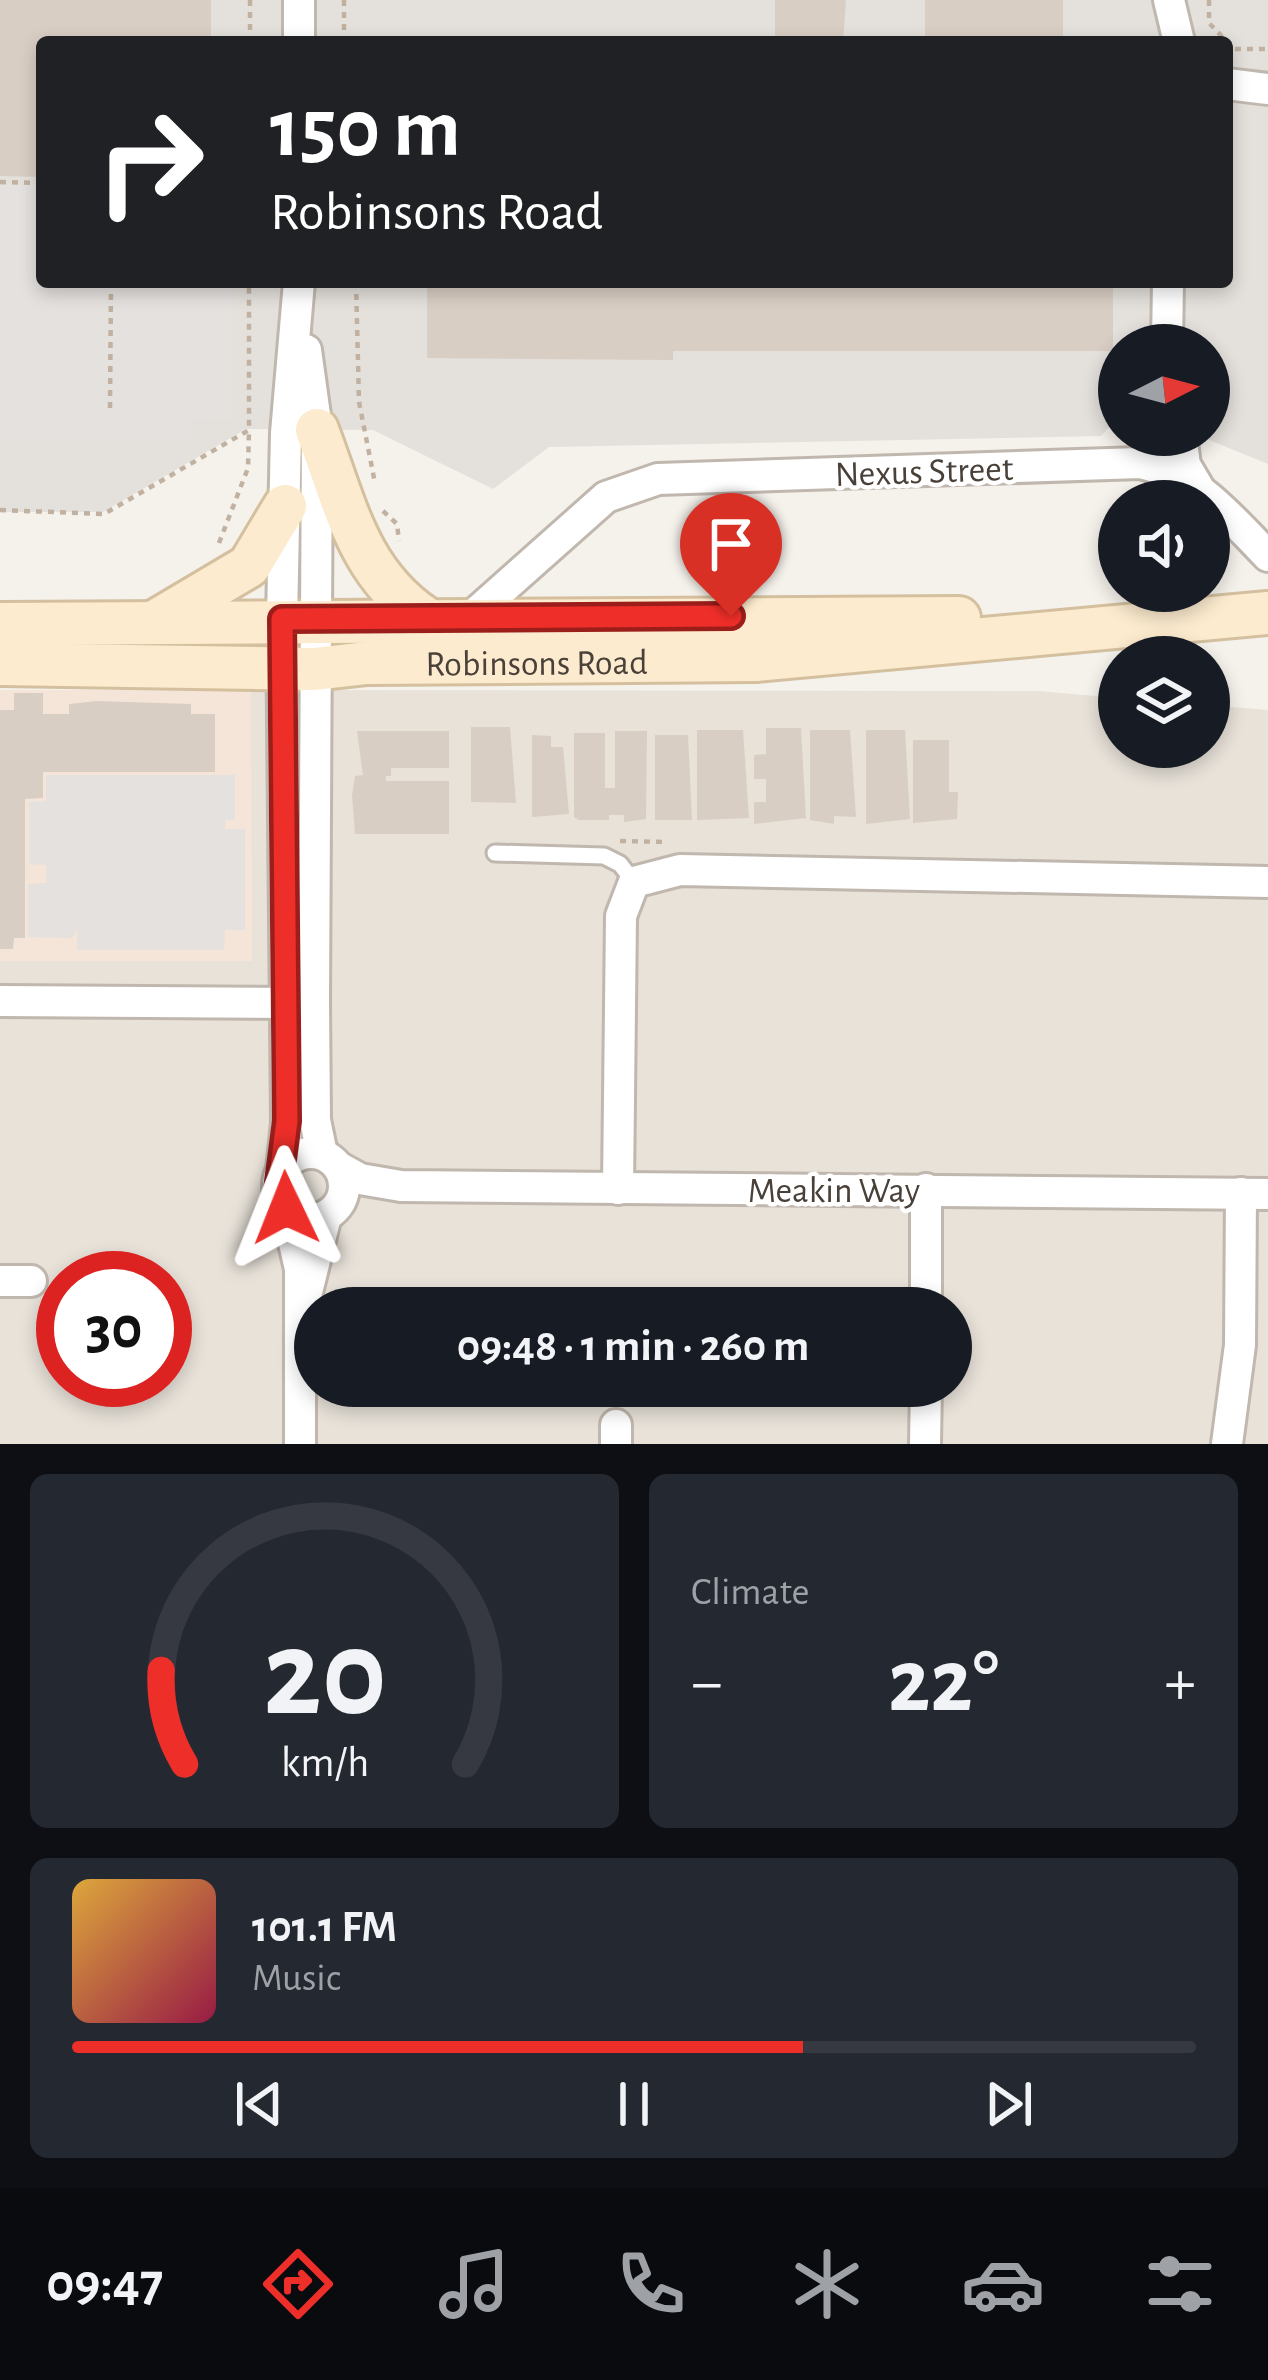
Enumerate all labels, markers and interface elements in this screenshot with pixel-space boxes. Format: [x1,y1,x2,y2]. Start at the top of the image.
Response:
icon: right [72,84,228,240]
text: 150 m [270,88,461,172]
text: Robinsons Road [270,186,603,240]
north arrow [1098,324,1230,456]
map controls [1098,324,1230,768]
street label: Nexus Street [834,451,1014,493]
button: sound [1098,480,1230,612]
pin [680,493,782,616]
icon: arrive [698,511,764,577]
button: layers [1098,636,1230,768]
street label: Robinsons Road [425,645,648,683]
position arrow [223,1145,349,1271]
street label: Meakin Way [748,1173,920,1209]
speed limit sign: 30 [36,1251,192,1407]
text: 09:48 · 1 min · 260 m [457,1324,809,1369]
text: Climate [691,1573,809,1612]
text: 20 [263,1613,386,1738]
text: 22° [888,1638,999,1728]
text: − [691,1650,723,1716]
text: + [1164,1650,1196,1716]
text: km/h [280,1742,369,1785]
text: 101.1 FM [252,1905,397,1950]
text: Music [252,1959,341,1998]
icon: previous [226,2071,292,2137]
icon: pause [601,2071,667,2137]
icon: next [976,2071,1042,2137]
icon: directions [256,2242,340,2326]
icon: music [432,2242,516,2326]
icon: phone [609,2242,693,2326]
icon: climate [785,2242,869,2326]
icon: car [961,2242,1045,2326]
icon: filters [1138,2242,1222,2326]
text: 09:47 [46,2257,163,2311]

